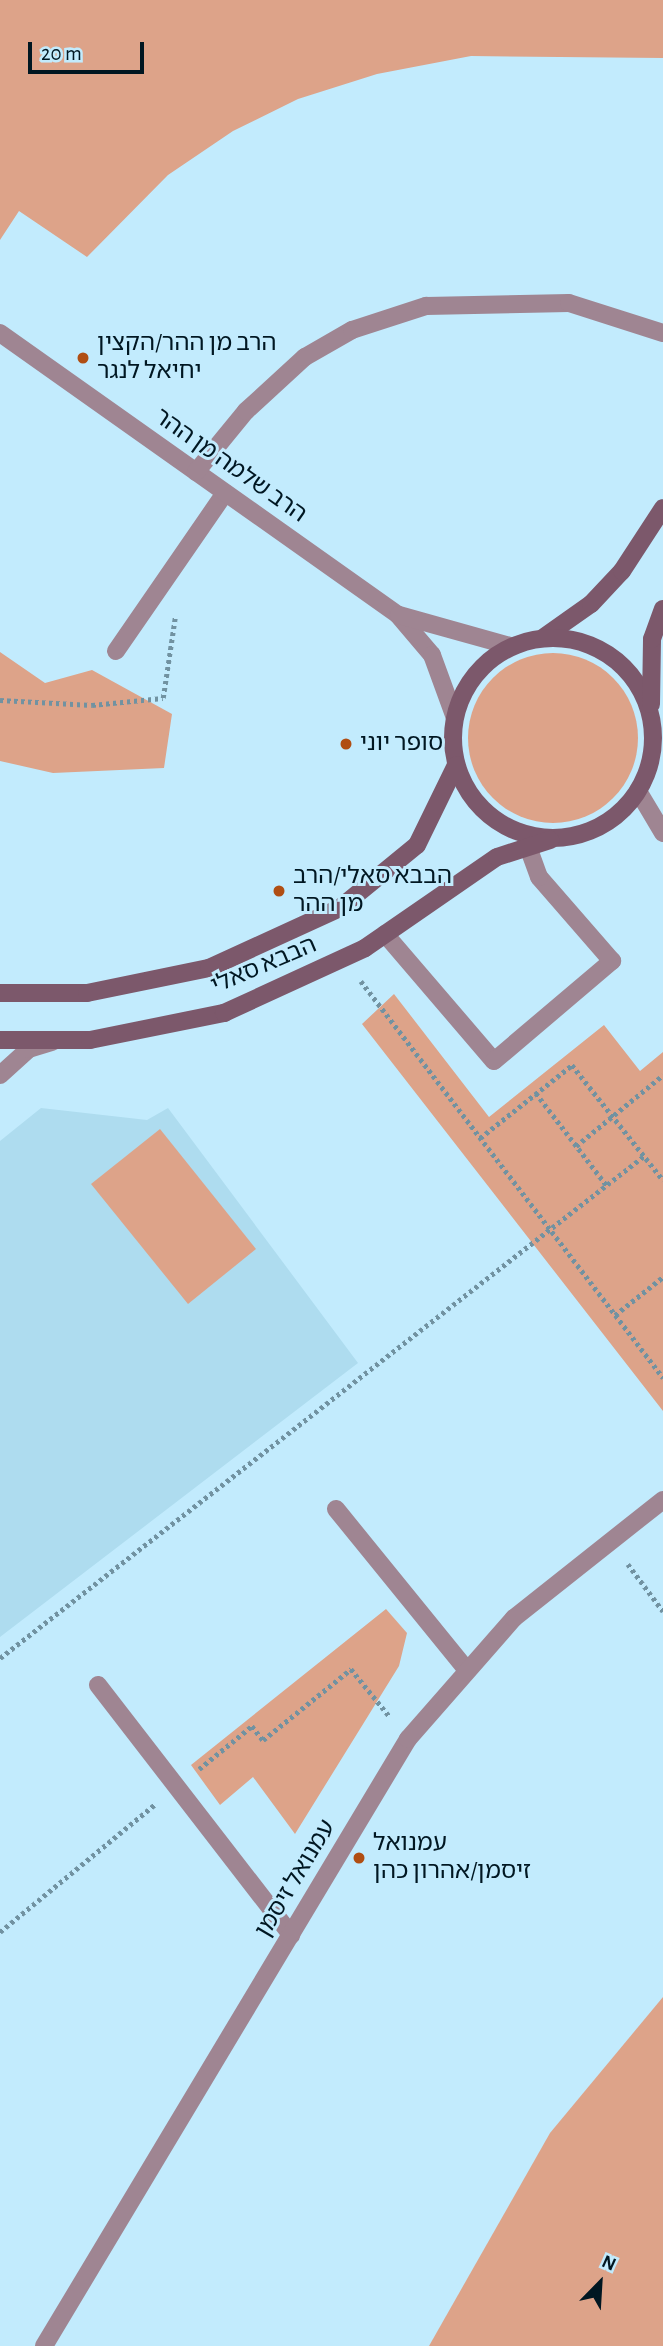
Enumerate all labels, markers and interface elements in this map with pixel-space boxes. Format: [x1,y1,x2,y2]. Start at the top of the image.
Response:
scale bar [32,28,147,72]
text: 20 m [41,43,82,64]
place label: הרב מן ההר/הקצין יחיאל לנגר [97,330,276,386]
marker: הרב מן ההר/הקצין יחיאל לנגר [75,350,91,366]
street label: הרב שלמה מן ההר [148,403,312,529]
place label: סופר יוני [360,730,443,758]
marker: סופר יוני [338,736,354,752]
place label: הבבא סאלי/הרב מן ההר [293,863,452,919]
marker: הבבא סאלי/הרב מן ההר [271,883,287,899]
street label: הבבא סאלי [207,931,321,1001]
street label: עמנואל זיסמן [250,1815,342,1943]
place label: עמנואל זיסמן/אהרון כהן [373,1830,531,1886]
marker: עמנואל זיסמן/אהרון כהן [351,1850,367,1866]
north arrow [565,2248,635,2318]
text: N [599,2252,619,2275]

